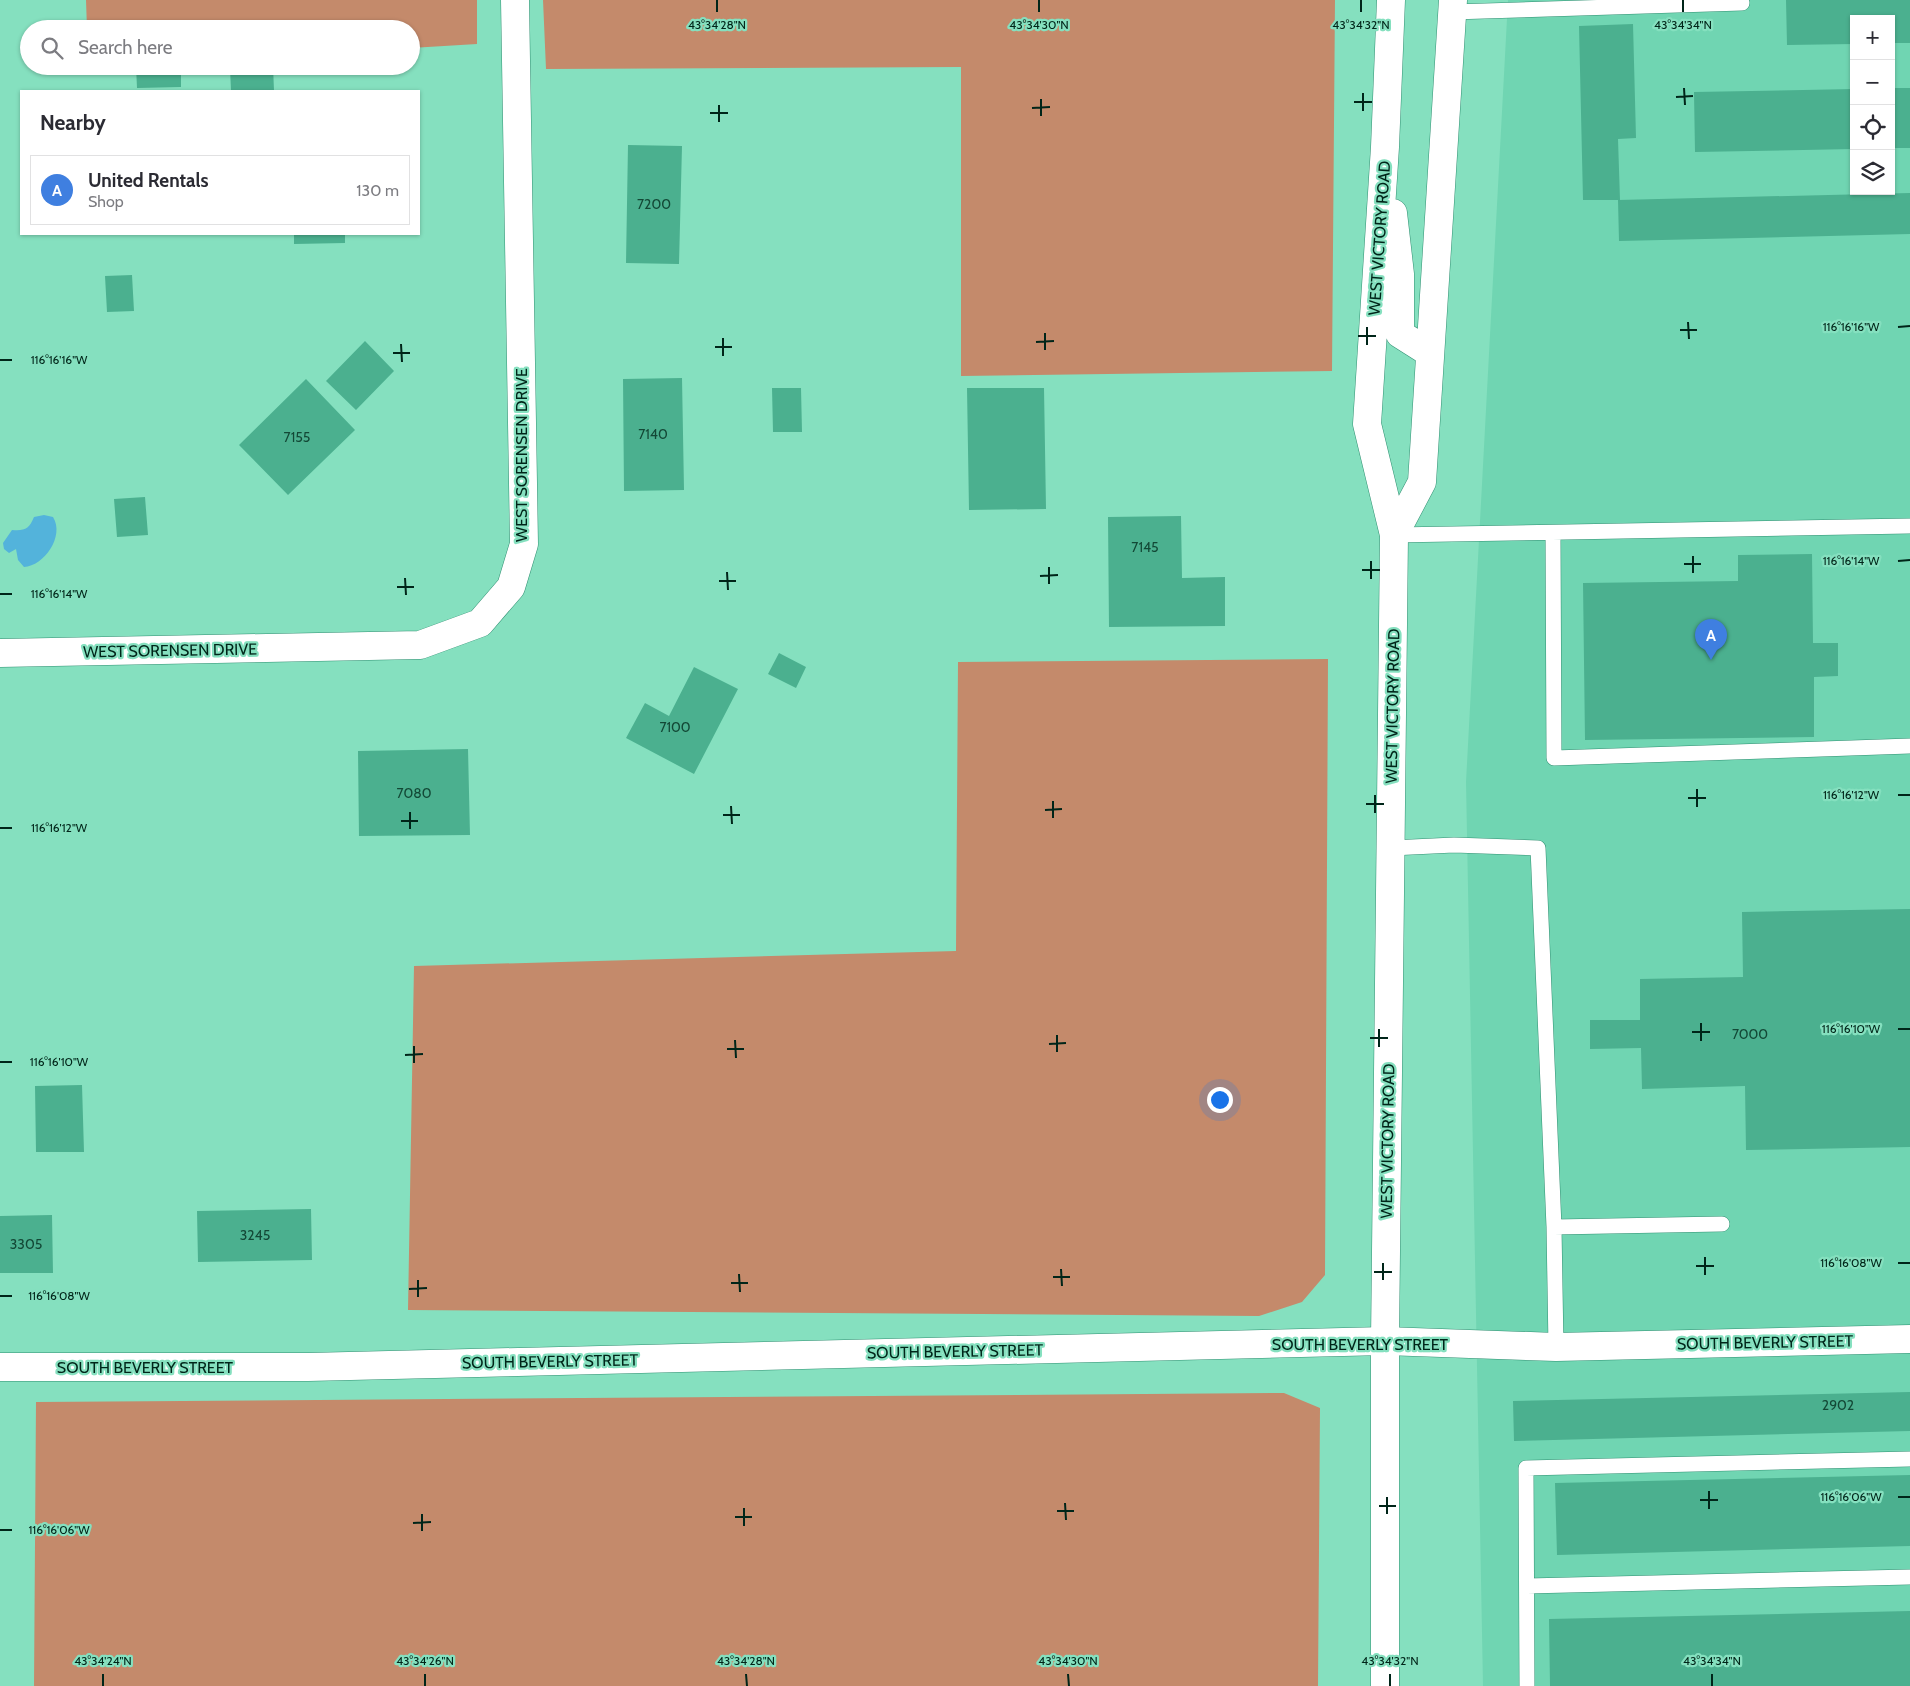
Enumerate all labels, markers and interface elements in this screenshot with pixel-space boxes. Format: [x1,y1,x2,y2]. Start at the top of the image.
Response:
map controls [1850,15,1895,195]
button: + [1850,15,1895,60]
text: 43°34'28"N [688,17,746,32]
text: 43°34'30"N [1009,17,1069,32]
text: 43°34'32"N [1332,17,1390,32]
text: 43°34'34"N [1654,17,1712,32]
search box [20,20,420,75]
icon: search [38,34,66,62]
text: Search here [78,36,172,59]
button: − [1850,60,1895,105]
button: locate [1850,105,1895,150]
text: Nearby [40,110,106,135]
button: layers [1850,150,1895,195]
street label: WEST VICTORY ROAD [1365,160,1394,316]
text: United Rentals [88,169,209,192]
text: A [52,181,62,200]
text: 130 m [356,181,399,200]
text: Shop [88,192,124,211]
house number: 7200 [637,195,671,213]
text: 116°16'16"W [1823,319,1880,334]
text: 116°16'16"W [31,352,88,367]
street label: WEST SORENSEN DRIVE [512,368,531,542]
house number: 7140 [638,425,668,443]
house number: 7155 [284,428,310,446]
house number: 7145 [1131,538,1159,556]
text: 116°16'14"W [1823,553,1880,568]
text: 116°16'14"W [31,586,88,601]
pin: A [1695,619,1727,660]
street label: WEST VICTORY ROAD [1382,628,1403,784]
street label: WEST SORENSEN DRIVE [83,639,257,662]
house number: 7100 [659,718,691,736]
house number: 7080 [397,784,432,802]
text: 116°16'12"W [1823,787,1880,802]
text: 116°16'12"W [31,820,88,835]
text: 116°16'10"W [1822,1021,1881,1036]
house number: 7000 [1732,1025,1768,1043]
text: 116°16'10"W [30,1054,89,1069]
street label: WEST VICTORY ROAD [1377,1063,1398,1219]
your location [1207,1087,1233,1113]
house number: 3245 [240,1226,270,1244]
house number: 3305 [10,1235,42,1253]
text: 116°16'08"W [1820,1255,1882,1270]
text: 116°16'08"W [28,1288,90,1303]
street label: SOUTH BEVERLY STREET [1677,1331,1854,1354]
street label: SOUTH BEVERLY STREET [1272,1335,1449,1354]
street label: SOUTH BEVERLY STREET [867,1340,1044,1363]
street label: SOUTH BEVERLY STREET [462,1350,639,1373]
street label: SOUTH BEVERLY STREET [57,1358,234,1377]
house number: 2902 [1822,1396,1854,1414]
text: 116°16'06"W [1820,1489,1882,1504]
text: 116°16'06"W [28,1522,90,1537]
text: 43°34'24"N [74,1653,132,1668]
text: 43°34'26"N [396,1653,454,1668]
text: 43°34'28"N [717,1653,775,1668]
text: 43°34'30"N [1038,1653,1098,1668]
text: 43°34'32"N [1361,1653,1419,1668]
text: 43°34'34"N [1683,1653,1741,1668]

